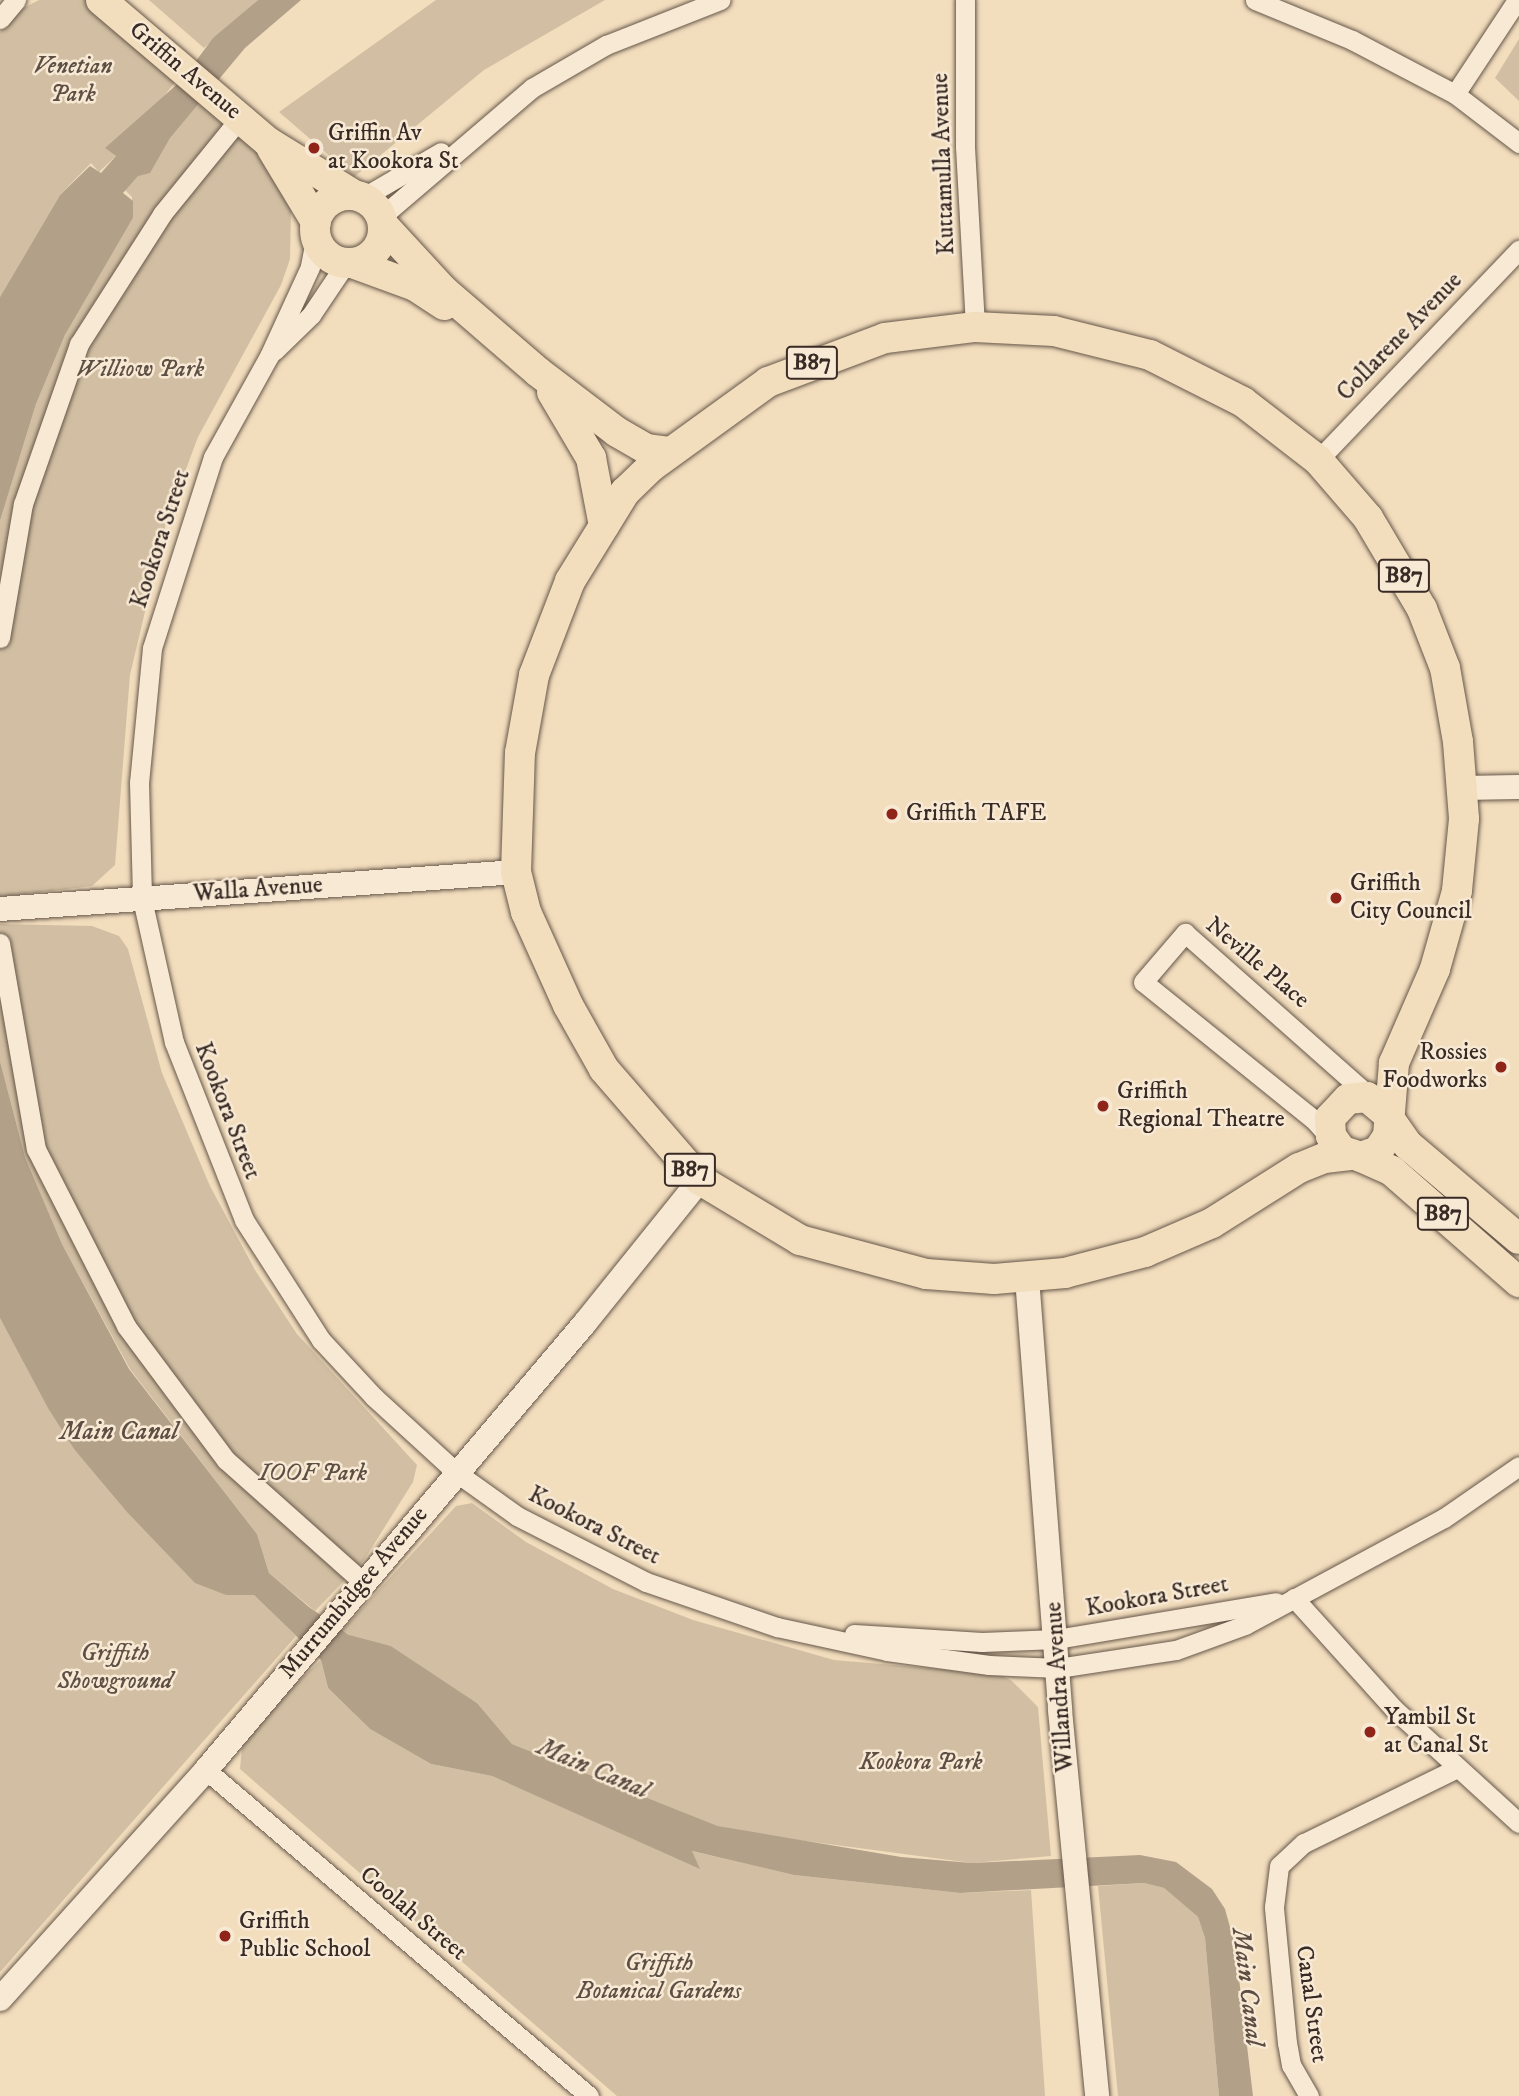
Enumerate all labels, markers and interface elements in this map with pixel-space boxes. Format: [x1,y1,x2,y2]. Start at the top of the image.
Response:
street label: Griffin Avenue [123,16,247,126]
park label: Venetian Park [34,53,112,109]
street label: Kuttamulla Avenue [926,72,962,256]
place label: Griffin Av at Kookora St [328,120,459,176]
marker: Griffin Av at Kookora St [306,140,322,156]
street label: Collarene Avenue [1331,267,1469,407]
road number: B87 [786,344,838,382]
park label: Williow Park [76,356,204,384]
street label: Kookora Street [125,466,197,612]
road number: B87 [1378,556,1430,596]
place label: Griffith TAFE [906,800,1047,828]
marker: Griffith TAFE [884,806,900,822]
place label: Griffith City Council [1350,870,1472,926]
street label: Walla Avenue [192,871,324,909]
marker: Griffith City Council [1328,890,1344,906]
street label: Neville Place [1199,911,1315,1015]
street label: Kookora Street [188,1039,266,1183]
place label: Rossies Foodworks [1382,1039,1487,1095]
marker: Rossies Foodworks [1493,1059,1509,1075]
place label: Griffith Regional Theatre [1117,1078,1285,1134]
marker: Griffith Regional Theatre [1095,1098,1111,1114]
road number: B87 [664,1150,716,1190]
road number: B87 [1417,1194,1469,1233]
water label: Main Canal [60,1416,178,1448]
park label: IOOF Park [259,1460,367,1488]
street label: Kookora Street [523,1480,665,1572]
street label: Murrumbidgee Avenue [274,1501,434,1685]
street label: Kookora Street [1084,1570,1230,1624]
street label: Willandra Avenue [1040,1601,1080,1773]
park label: Griffith Showground [58,1640,172,1696]
place label: Yambil St at Canal St [1384,1704,1489,1760]
marker: Yambil St at Canal St [1362,1724,1378,1740]
water label: Main Canal [532,1731,654,1807]
park label: Kookora Park [860,1749,982,1777]
street label: Coolah Street [354,1861,472,1967]
place label: Griffith Public School [239,1908,370,1964]
water label: Main Canal [1224,1926,1270,2048]
marker: Griffith Public School [217,1928,233,1944]
street label: Canal Street [1289,1944,1333,2064]
park label: Griffith Botanical Gardens [577,1950,741,2006]

